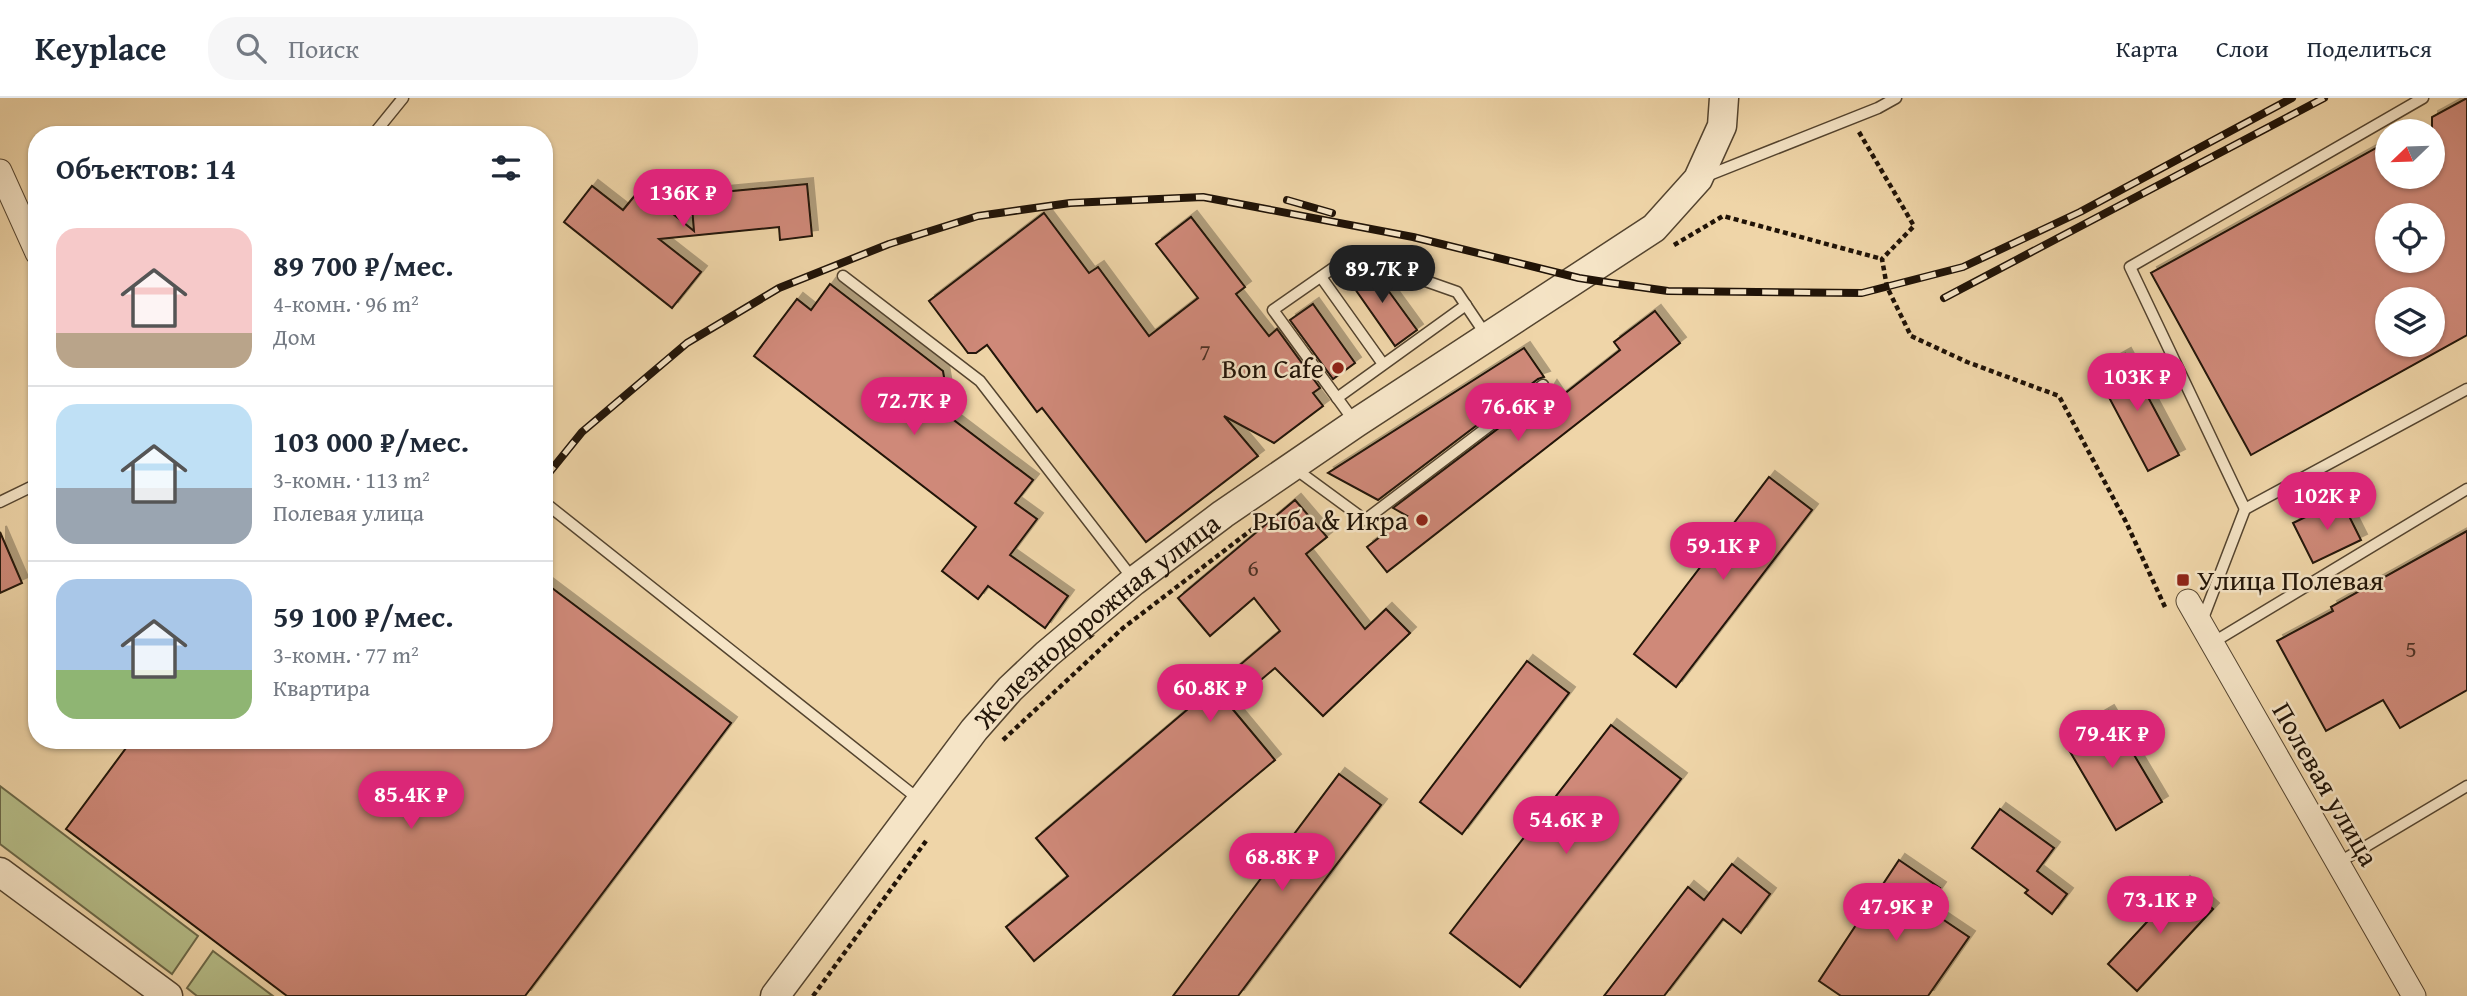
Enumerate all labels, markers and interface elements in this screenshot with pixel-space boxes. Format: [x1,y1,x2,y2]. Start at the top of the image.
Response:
search box [208,17,698,80]
text: Keyplace [35,24,166,72]
icon: search [232,29,270,67]
text: Поиск [288,29,359,68]
text: Карта [2116,31,2178,66]
text: Слои [2216,31,2269,66]
text: Поделиться [2307,31,2432,66]
north arrow [2375,119,2445,189]
map controls [2375,119,2445,357]
text: Объектов: 14 [56,146,236,190]
icon: filters [487,149,525,187]
pin: 136K ₽ [626,170,740,229]
text: 136K ₽ [649,175,717,208]
button: locate [2375,203,2445,273]
text: 89 700 ₽/мес. [273,243,454,287]
pin: 89.7K ₽ [1317,246,1447,305]
text: 89.7K ₽ [1345,251,1419,284]
icon: home [112,256,196,340]
text: 4-комн. · 96 m² [273,287,419,320]
button: layers [2375,287,2445,357]
text: Дом [273,320,316,353]
house number: 7 [1199,334,1211,369]
place label: Bon Cafe [1221,347,1324,388]
pin: 103K ₽ [2080,354,2194,413]
text: 103K ₽ [2103,359,2171,392]
marker: Bon Cafe [1330,360,1346,376]
pin: 72.7K ₽ [849,378,979,437]
text: 72.7K ₽ [877,383,951,416]
pin: 76.6K ₽ [1453,384,1583,443]
text: 76.6K ₽ [1481,389,1555,422]
text: 103 000 ₽/мес. [273,419,469,463]
icon: home [112,432,196,516]
text: 3-комн. · 113 m² [273,463,430,496]
pin: 102K ₽ [2270,472,2384,532]
text: 102K ₽ [2293,478,2361,511]
text: Полевая улица [273,496,424,529]
place label: Рыба & Икра [1252,499,1409,540]
street label: Железнодорожная улица [963,502,1229,738]
marker: Рыба & Икра [1414,512,1430,528]
pin: 59.1K ₽ [1658,522,1788,582]
text: 59.1K ₽ [1686,528,1760,561]
house number: 6 [1247,550,1259,585]
place label: Улица Полевая [2197,559,2384,600]
marker: Улица Полевая [2175,572,2191,588]
text: 59 100 ₽/мес. [273,594,454,638]
icon: home [112,607,196,691]
house number: 5 [2405,631,2417,666]
text: 3-комн. · 77 m² [273,638,419,671]
pin: 60.8K ₽ [1145,664,1275,724]
text: 60.8K ₽ [1173,670,1247,703]
text: Квартира [273,671,370,704]
street label: Полевая улица [2263,694,2390,874]
pin: 79.4K ₽ [2047,710,2177,770]
text: 79.4K ₽ [2075,716,2149,749]
pin: 85.4K ₽ [346,772,476,831]
text: 85.4K ₽ [374,777,448,810]
pin: 54.6K ₽ [1501,796,1631,856]
text: 54.6K ₽ [1529,802,1603,835]
pin: 68.8K ₽ [1217,834,1347,893]
text: 68.8K ₽ [1245,839,1319,872]
pin: 73.1K ₽ [2095,876,2225,936]
text: 73.1K ₽ [2123,882,2197,915]
pin: 47.9K ₽ [1831,884,1961,943]
text: 47.9K ₽ [1859,889,1933,922]

